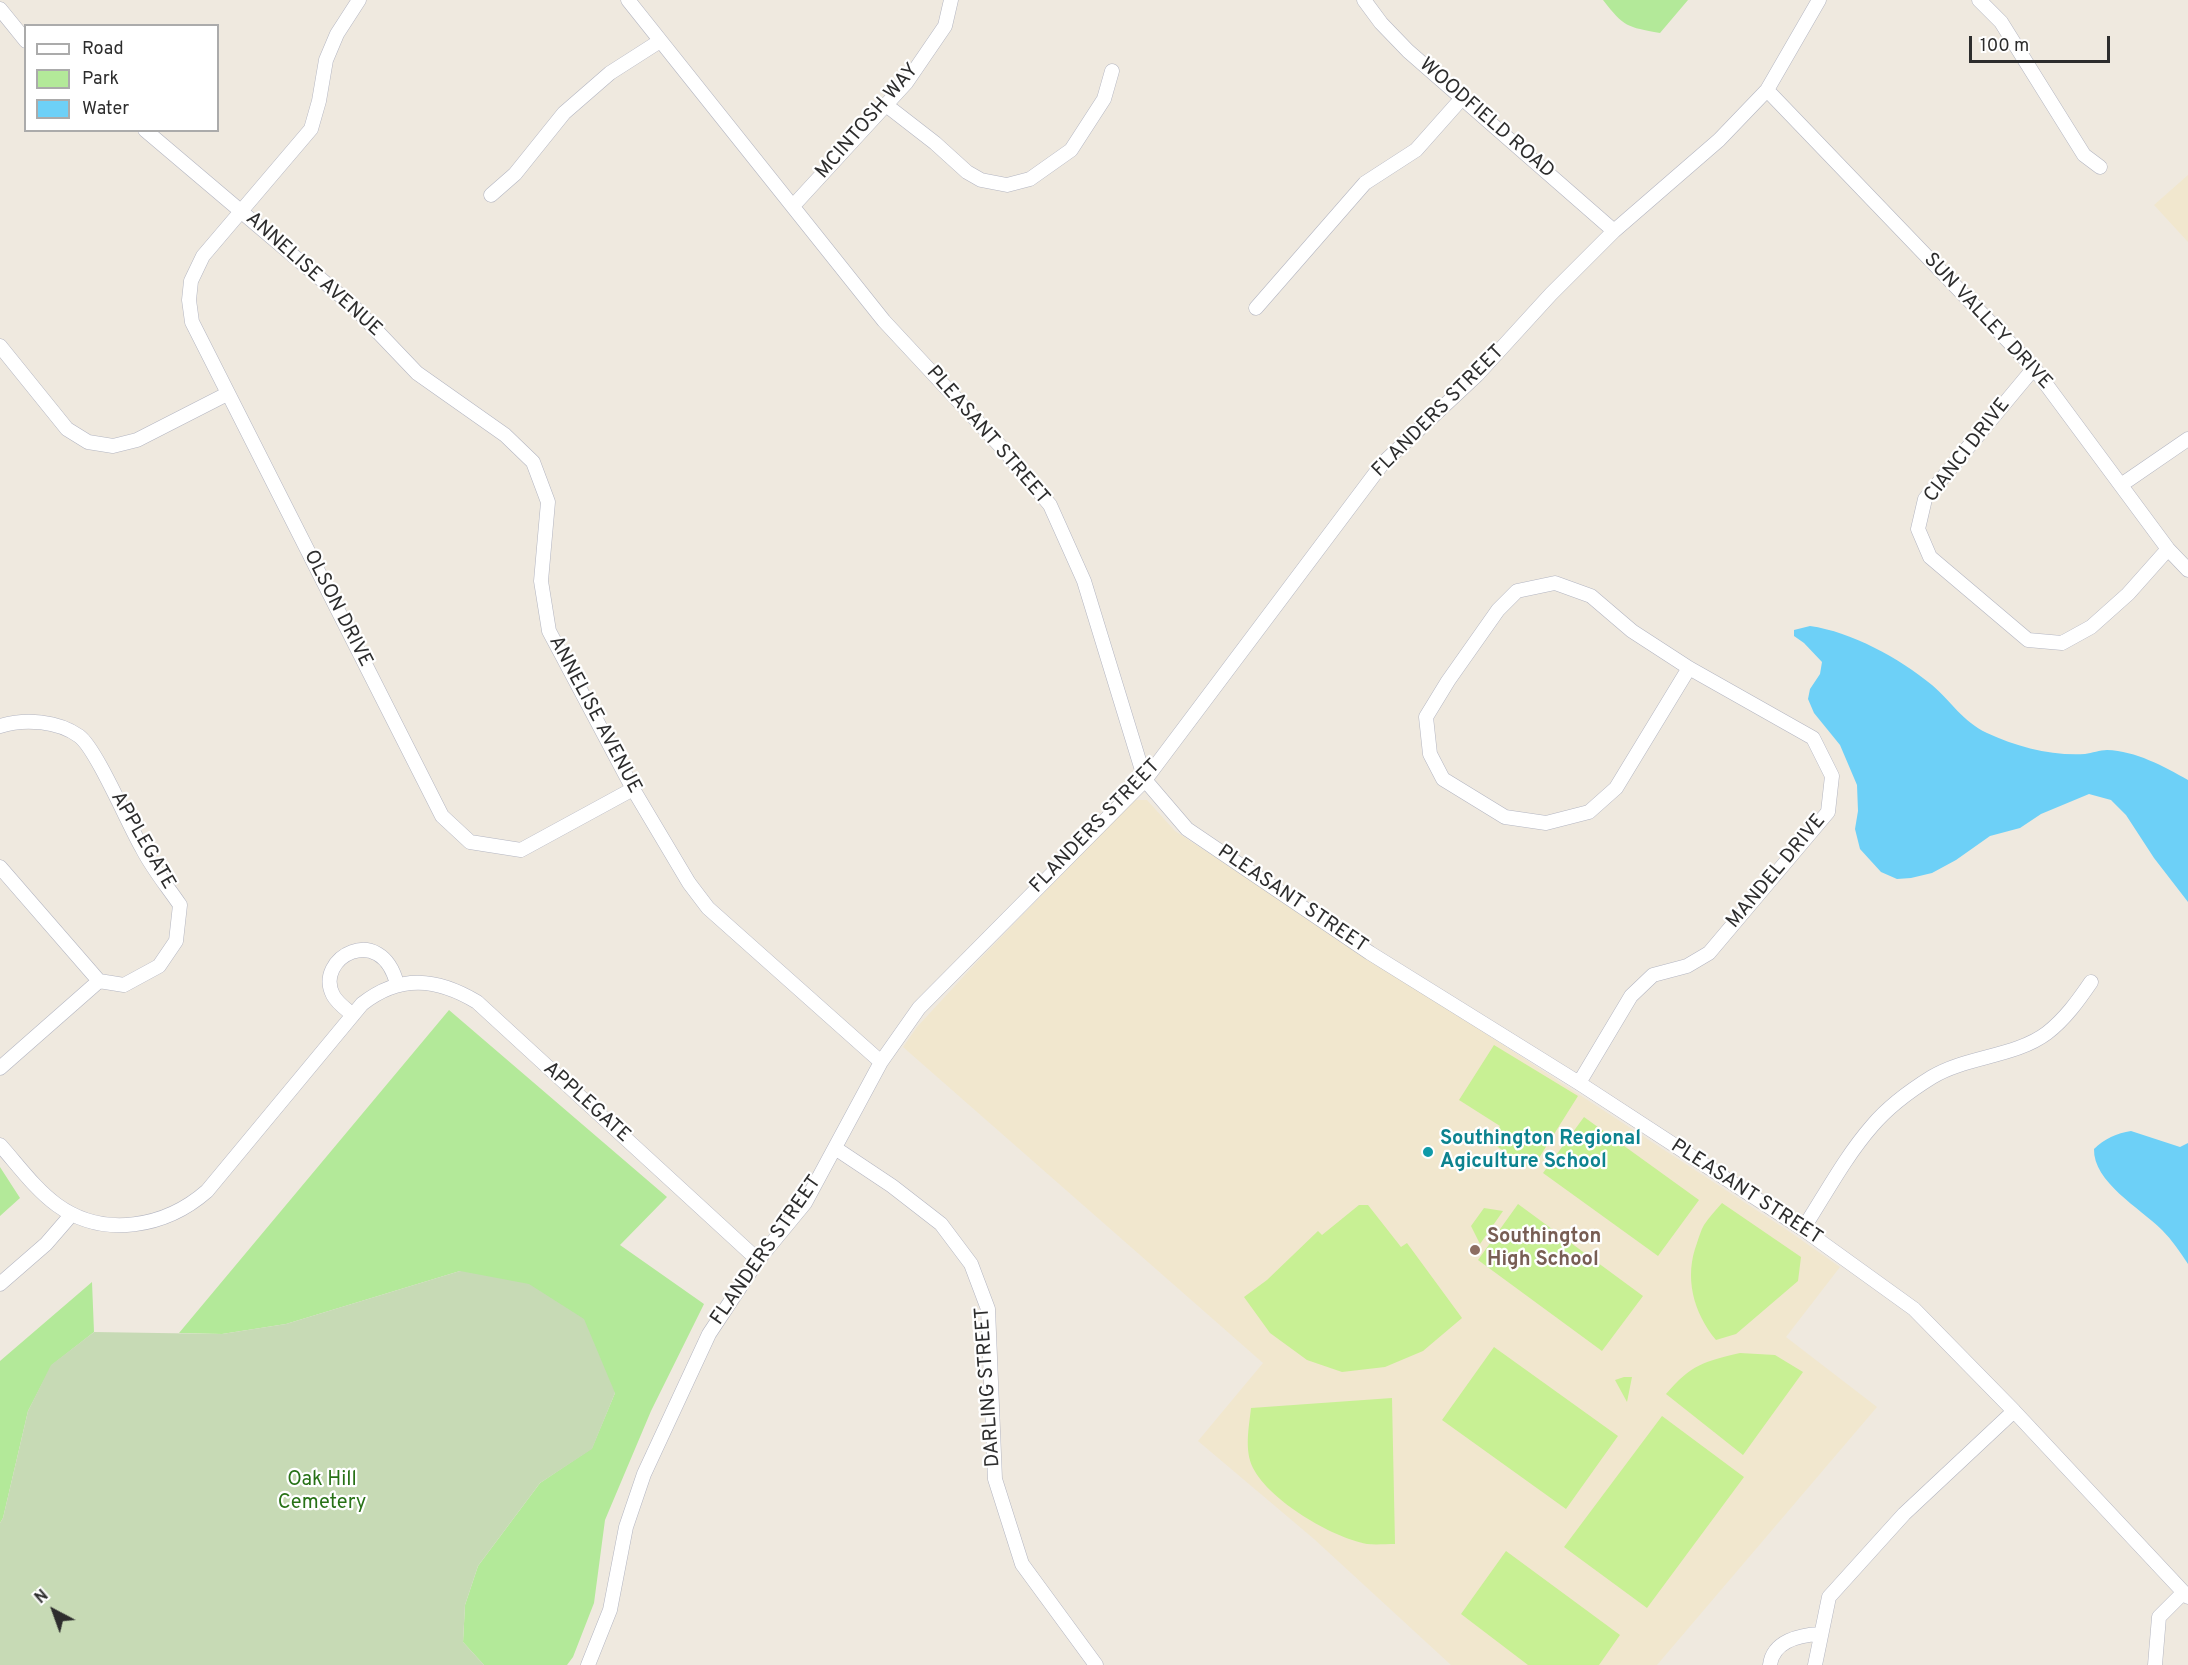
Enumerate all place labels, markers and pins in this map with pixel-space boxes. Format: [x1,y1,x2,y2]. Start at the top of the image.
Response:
place label: Southington Regional Agiculture School [1440,1128,1641,1175]
marker: Southington Regional Agiculture School [1421,1145,1435,1159]
place label: Southington High School [1487,1226,1601,1273]
marker: Southington High School [1468,1243,1482,1257]

